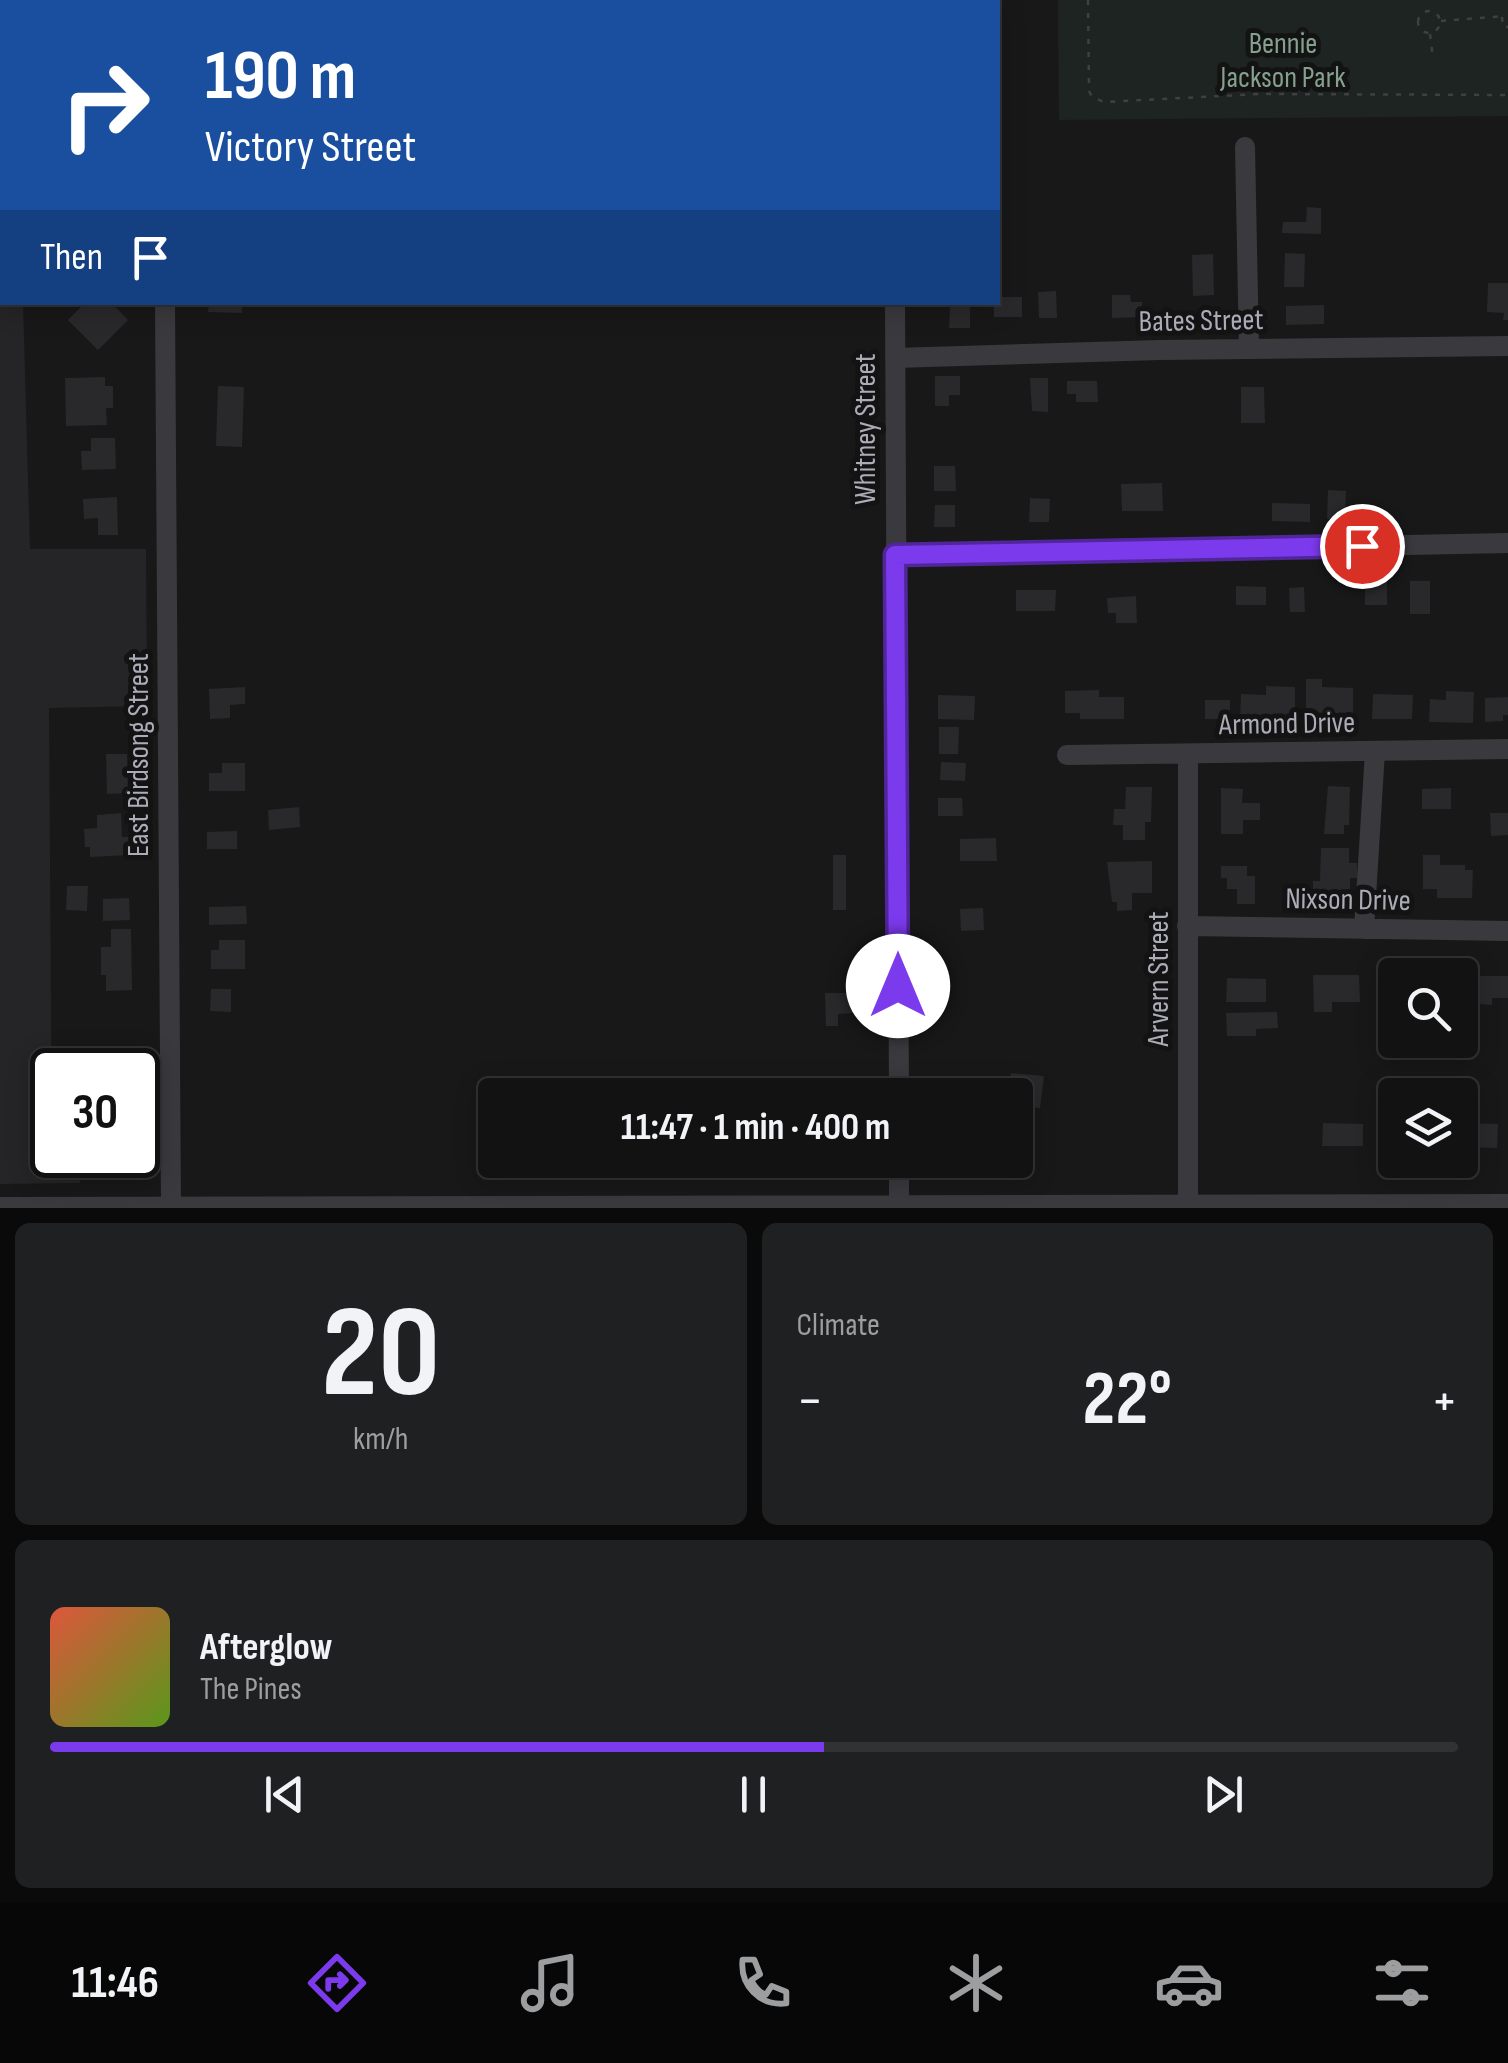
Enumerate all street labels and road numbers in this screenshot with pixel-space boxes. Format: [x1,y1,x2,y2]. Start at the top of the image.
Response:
street label: Bates Street [1138,302,1264,340]
street label: Whitney Street [848,353,884,505]
street label: East Birdsong Street [121,653,157,857]
street label: Armond Drive [1218,705,1355,743]
street label: Nixson Drive [1285,881,1411,919]
street label: Arvern Street [1141,911,1177,1048]

